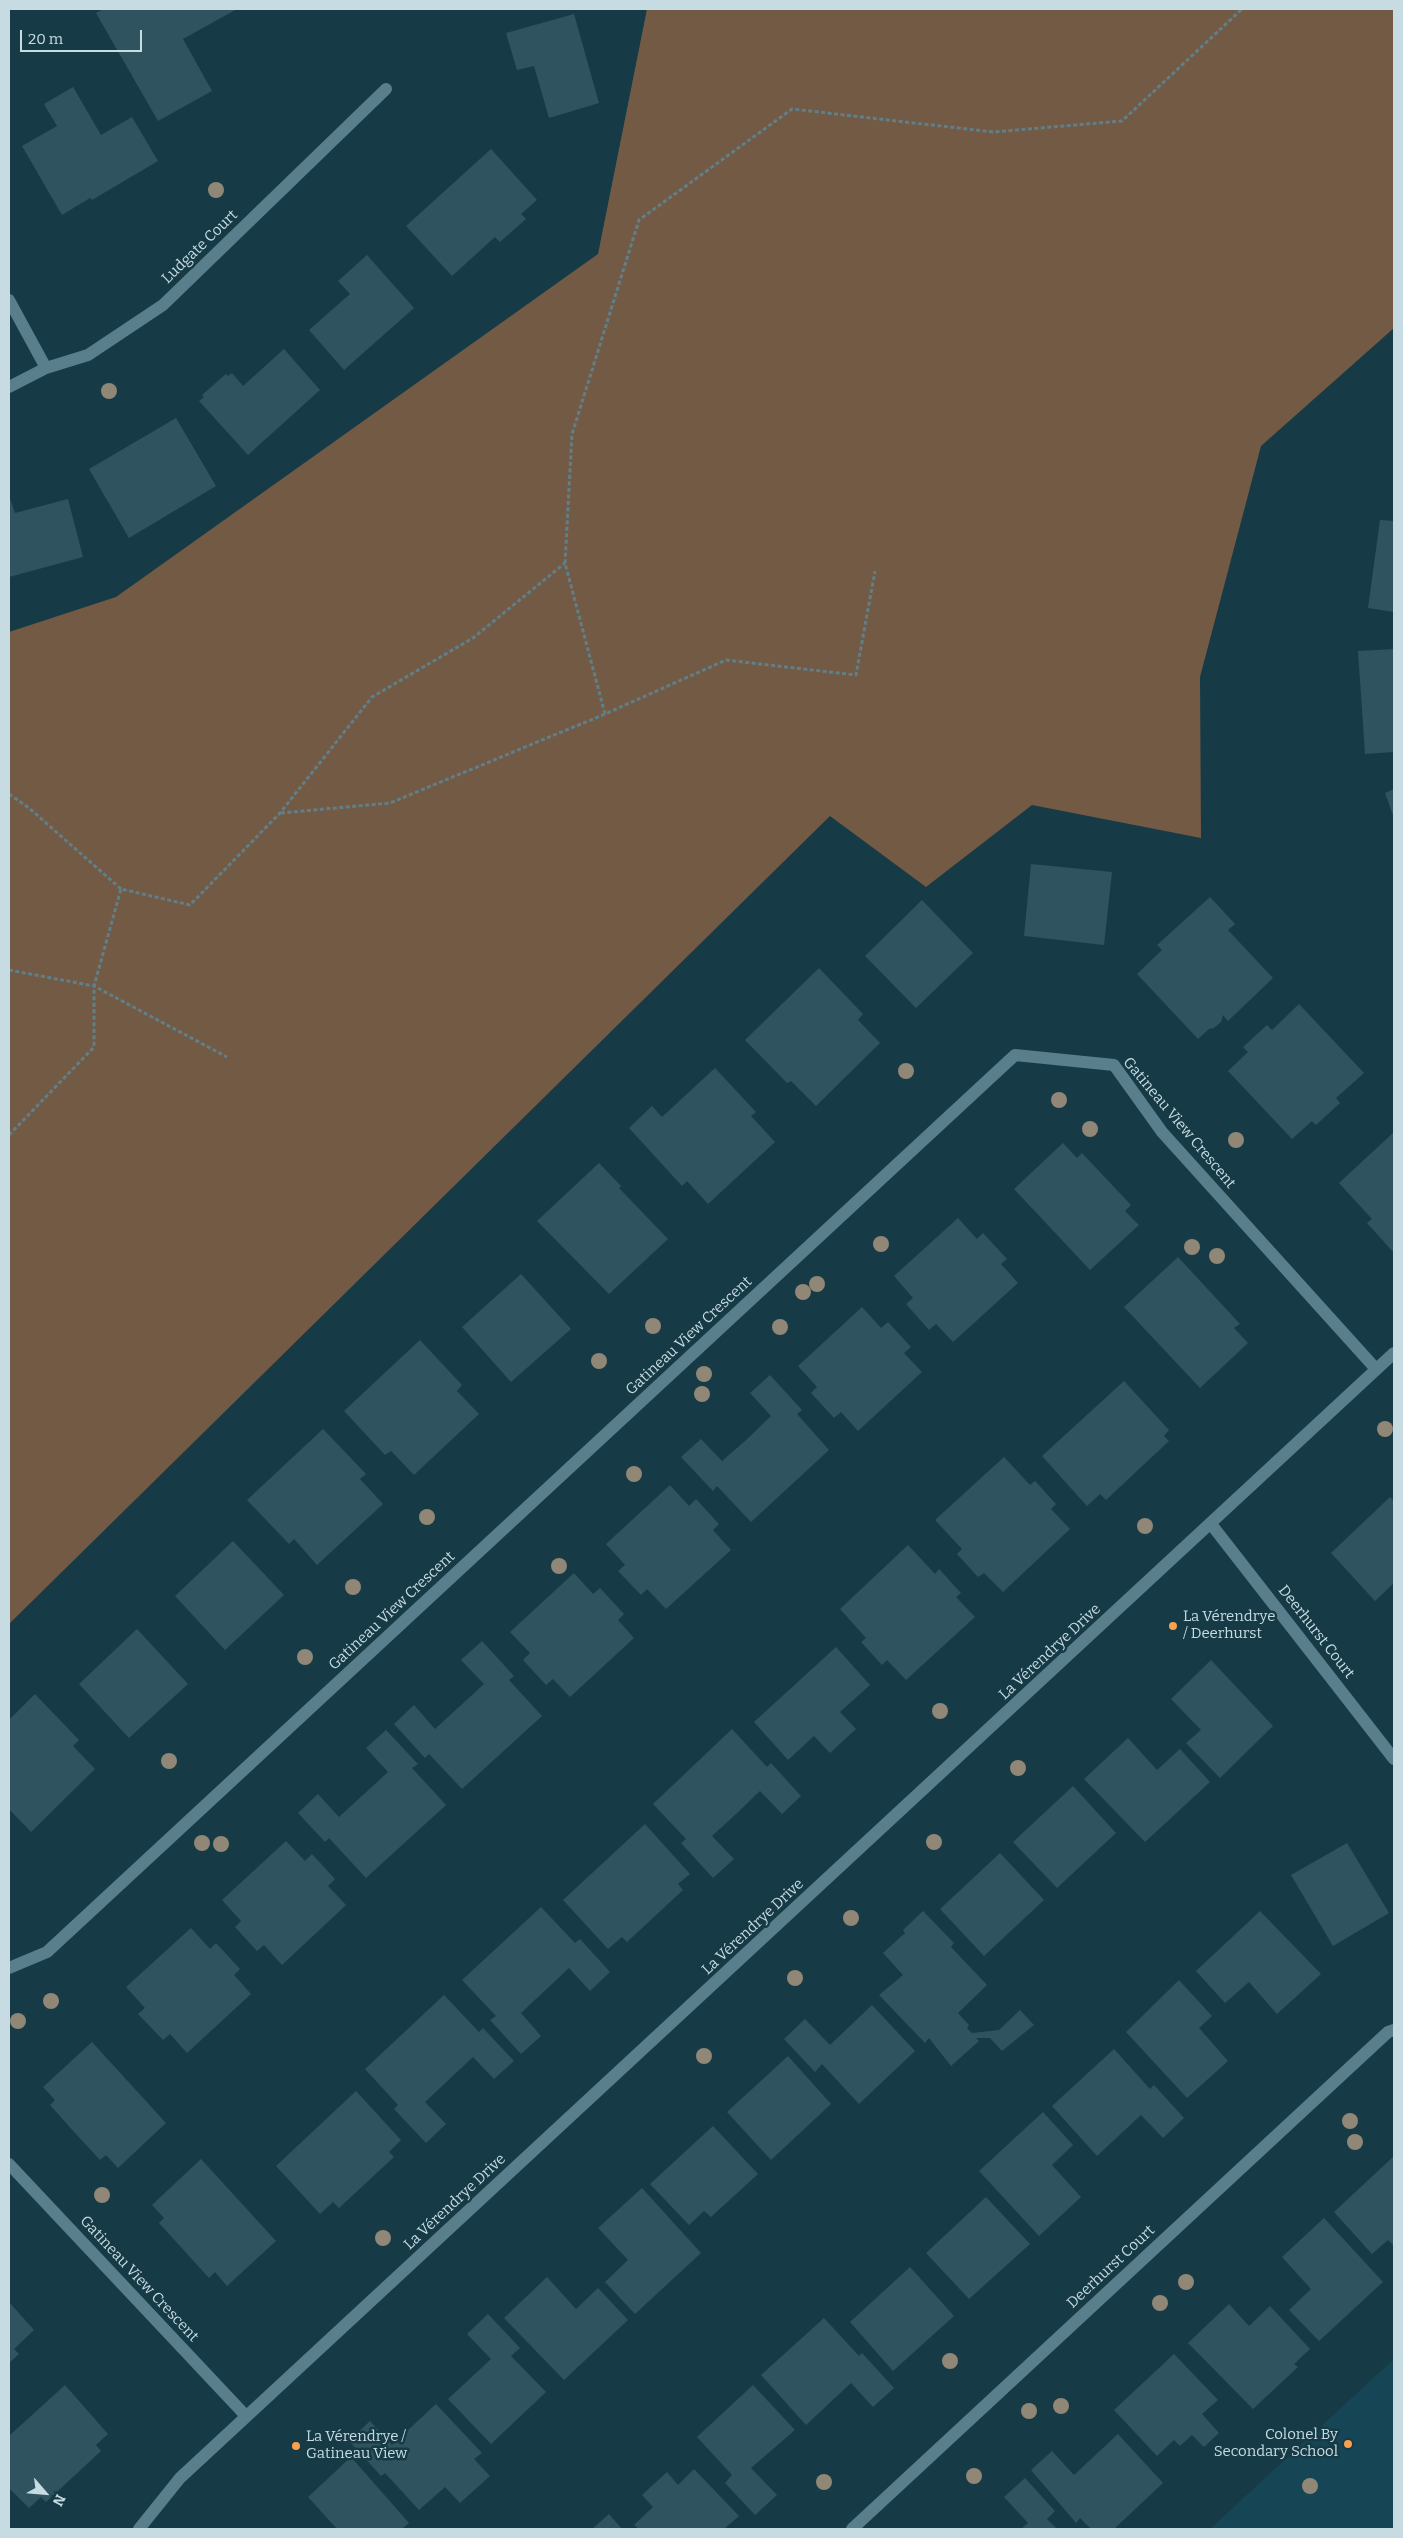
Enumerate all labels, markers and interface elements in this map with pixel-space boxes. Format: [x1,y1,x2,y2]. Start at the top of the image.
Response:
scale bar [22,20,145,52]
text: 20 m [28,30,63,48]
street label: Ludgate Court [158,206,242,288]
street label: Gatineau View Crescent [1119,1054,1239,1192]
street label: Gatineau View Crescent [622,1273,756,1399]
street label: Gatineau View Crescent [325,1548,459,1674]
street label: Deerhurst Court [1274,1582,1358,1682]
street label: La Vérendrye Drive [995,1600,1105,1704]
place label: La Vérendrye / Deerhurst [1183,1608,1275,1643]
marker: La Vérendrye / Deerhurst [1167,1620,1179,1632]
street label: La Vérendrye Drive [698,1875,808,1979]
street label: La Vérendrye Drive [400,2150,510,2254]
street label: Gatineau View Crescent [76,2212,202,2346]
street label: Deerhurst Court [1063,2222,1159,2312]
place label: Colonel By Secondary School [1214,2426,1338,2461]
place label: La Vérendrye / Gatineau View [306,2428,407,2463]
marker: Colonel By Secondary School [1342,2438,1354,2450]
marker: La Vérendrye / Gatineau View [290,2440,302,2452]
north arrow [20,2468,70,2518]
text: N [49,2491,69,2509]

